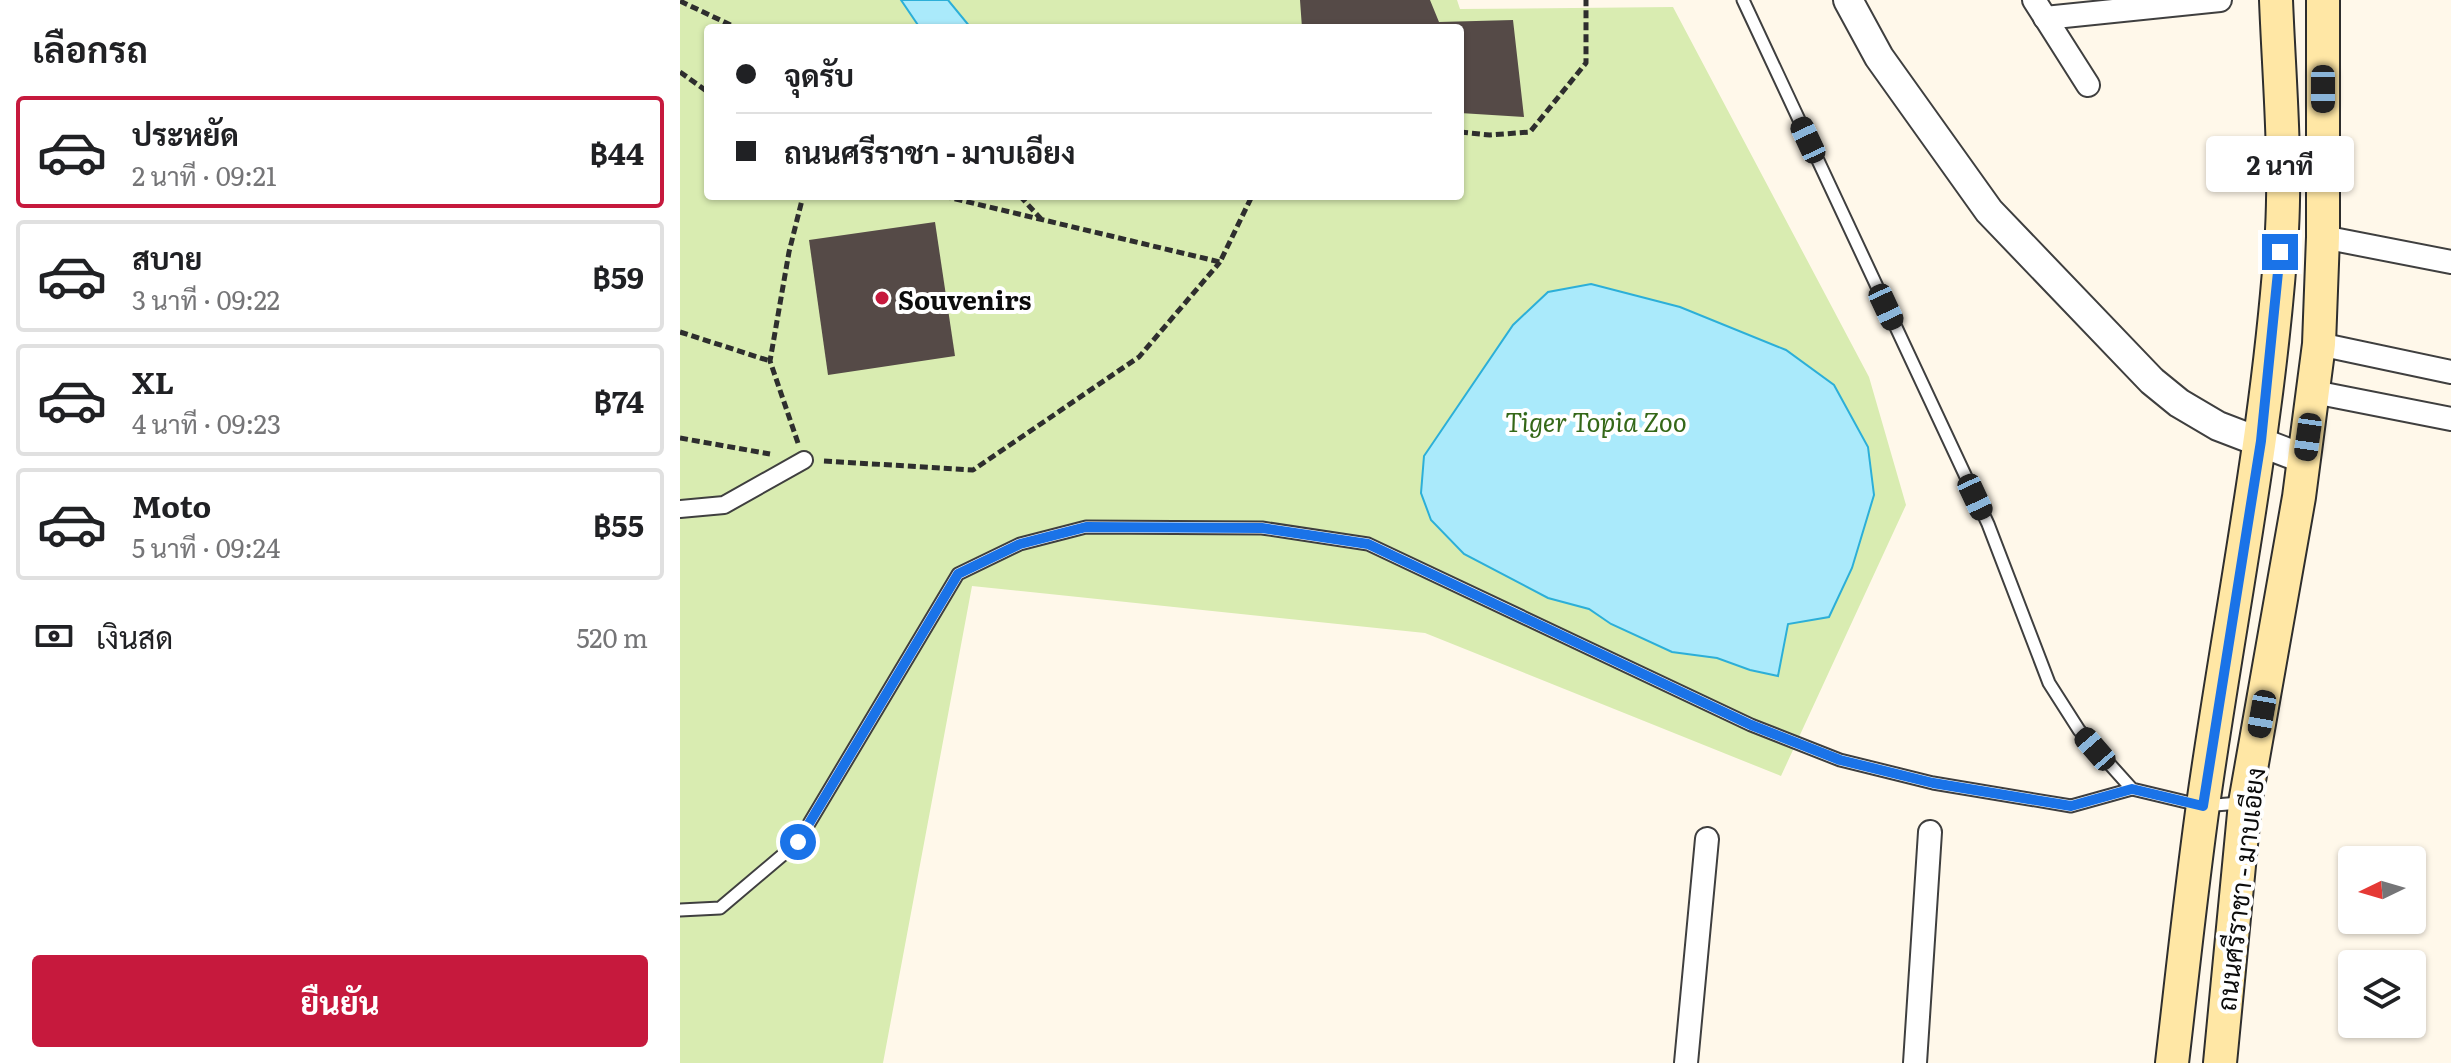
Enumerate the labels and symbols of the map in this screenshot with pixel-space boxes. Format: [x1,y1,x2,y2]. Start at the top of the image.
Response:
car [2311,65,2335,113]
car [1787,113,1829,167]
callout: 2 นาที [2206,136,2354,192]
route end [2262,234,2298,270]
place label: Souvenirs [898,279,1031,318]
car [1865,280,1907,334]
marker: Souvenirs [873,289,891,307]
park label: Tiger Topia Zoo [1505,401,1687,440]
car [2293,412,2323,462]
car [1954,470,1996,524]
car [2246,688,2278,740]
car [2070,723,2120,775]
street label: ถนนศรีราชา - มาบเอียง [2205,765,2273,1013]
route start [780,824,816,860]
north arrow [2338,846,2426,934]

